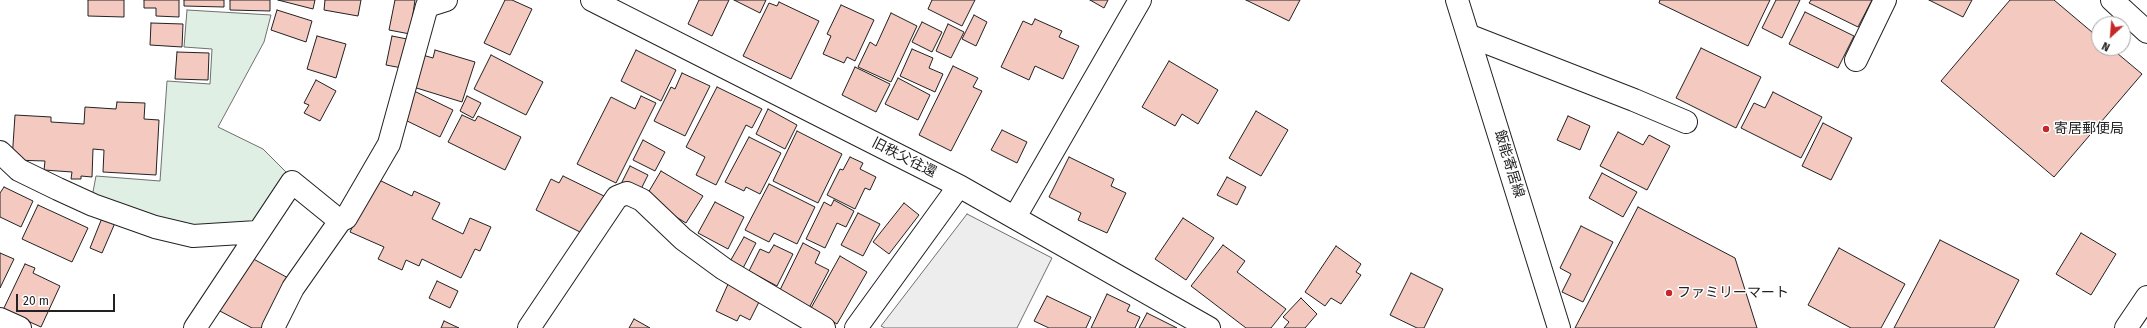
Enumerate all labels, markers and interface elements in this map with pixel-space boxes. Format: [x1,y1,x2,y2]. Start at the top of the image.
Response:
north arrow [2091,16,2131,56]
text: N [2100,39,2112,54]
place label: 寄居郵便局 [2054,121,2124,137]
marker: 寄居郵便局 [2041,124,2051,134]
street label: 飯能寄居線 [1491,128,1527,200]
street label: 旧秩父往還 [869,135,939,181]
place label: ファミリーマート [1677,285,1789,301]
scale bar [18,286,117,312]
marker: ファミリーマート [1664,288,1674,298]
text: 20 m [23,294,49,308]

